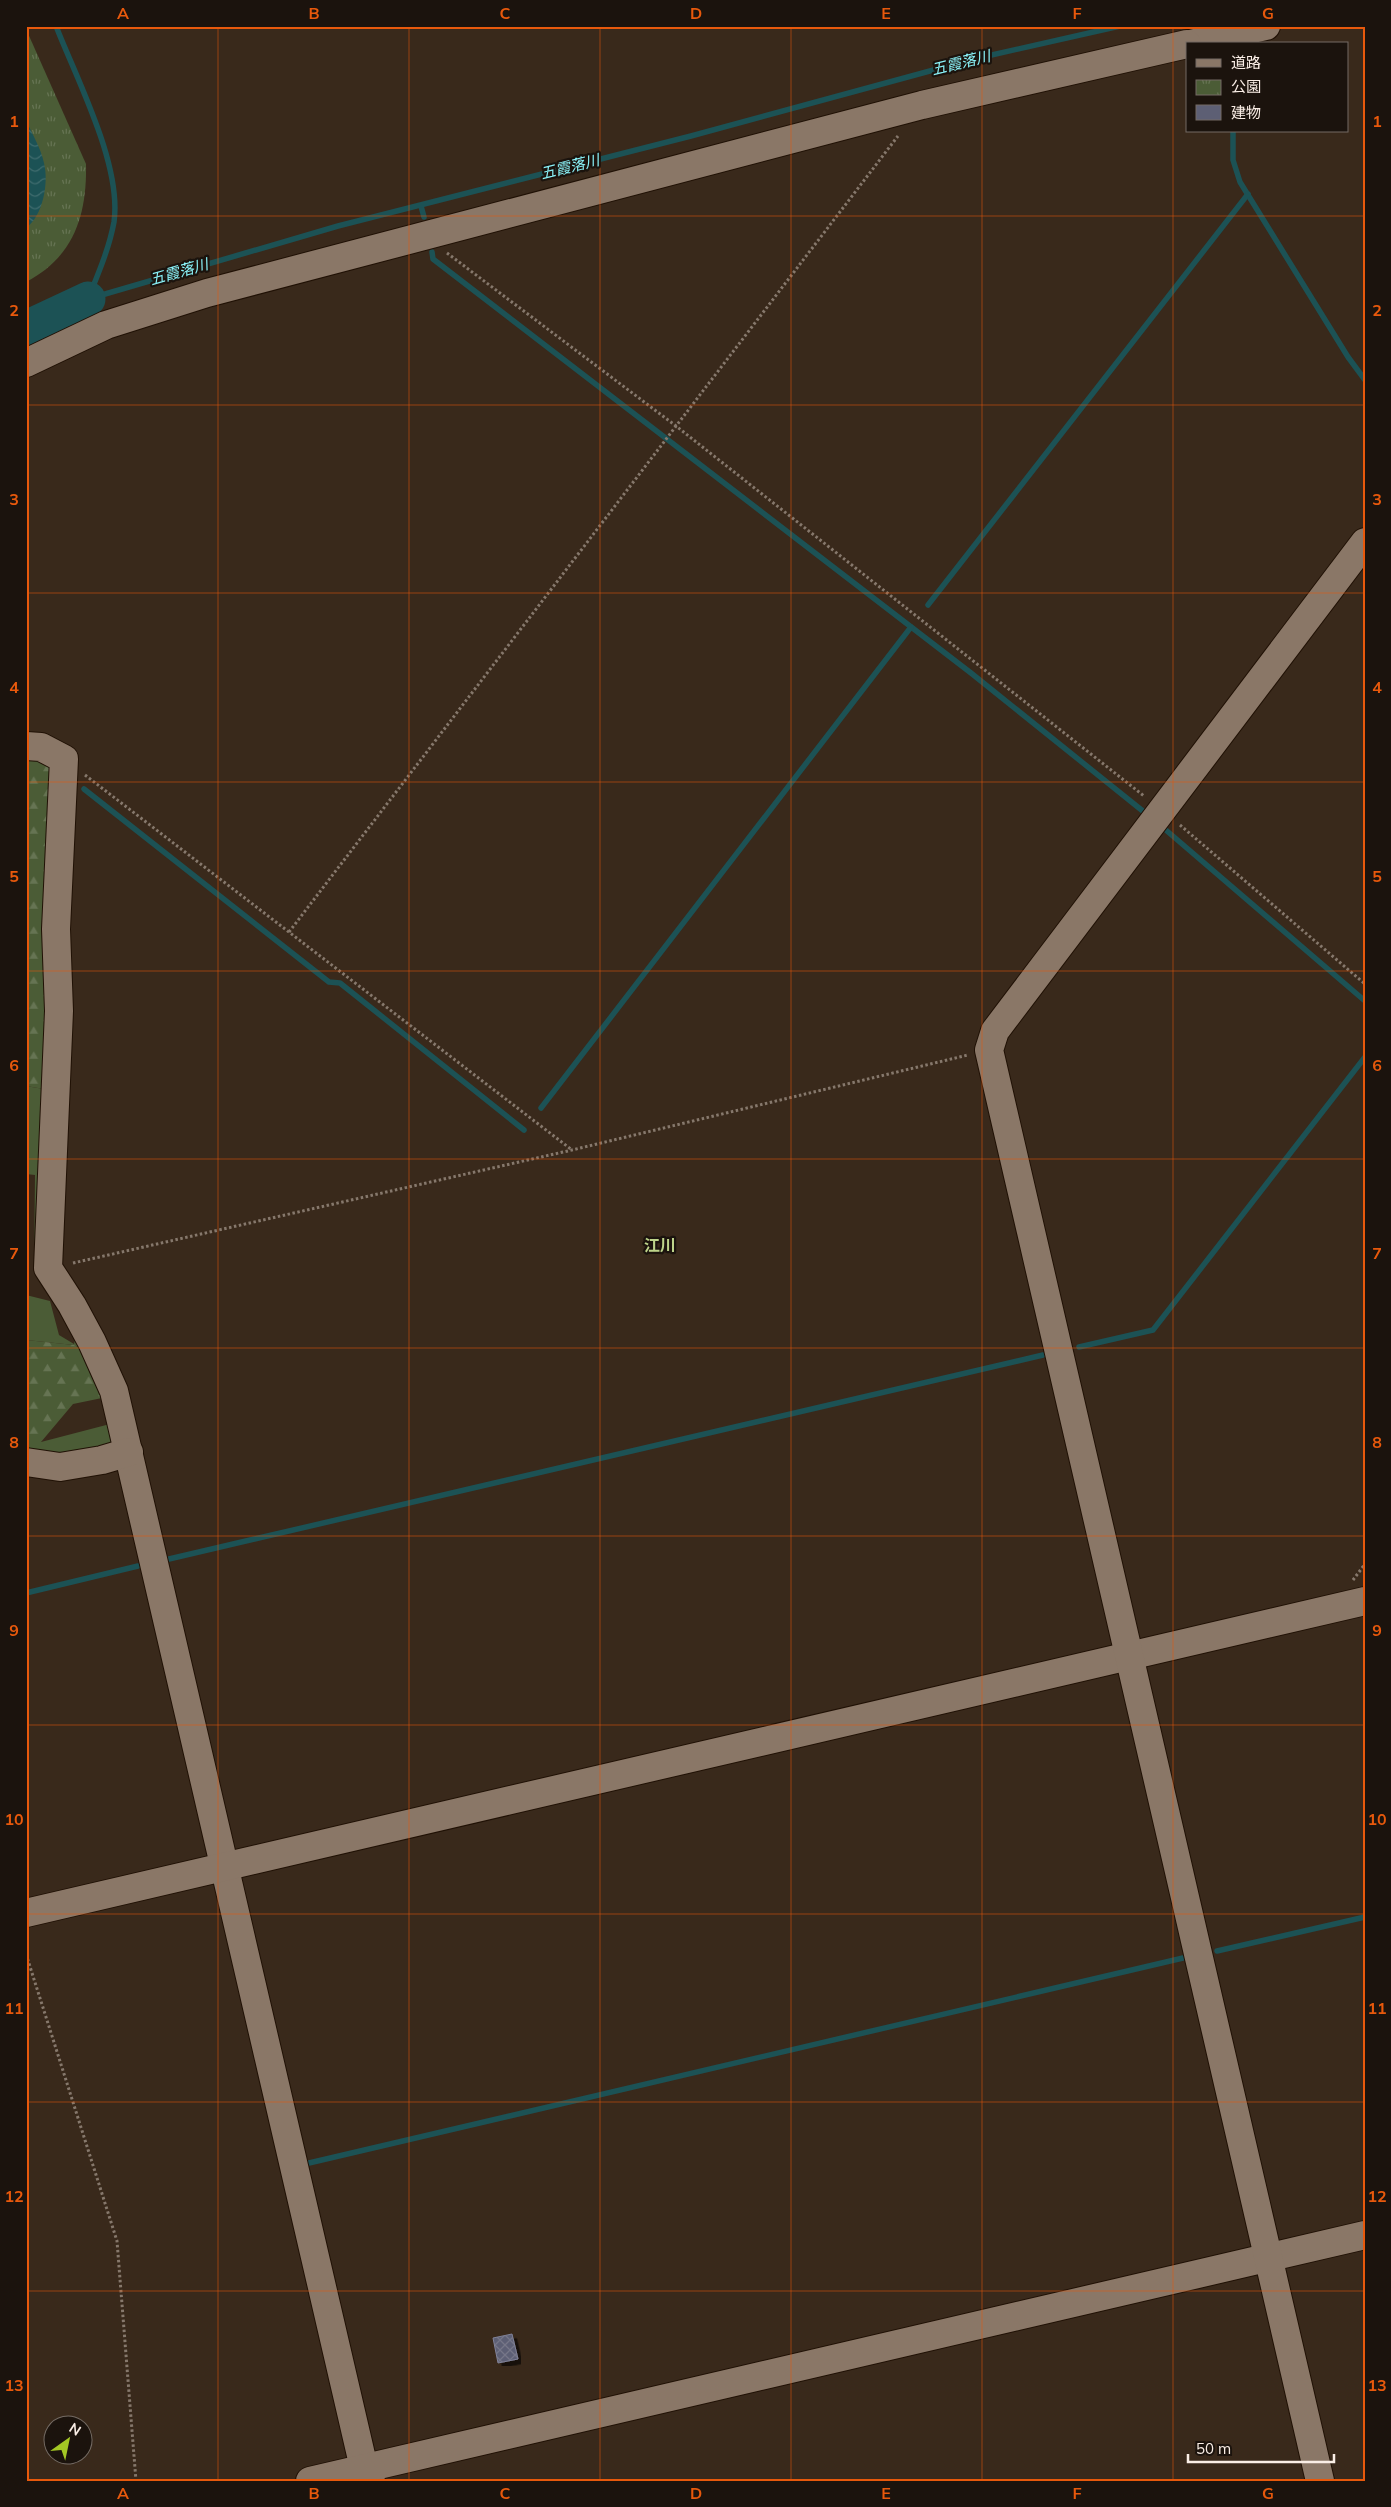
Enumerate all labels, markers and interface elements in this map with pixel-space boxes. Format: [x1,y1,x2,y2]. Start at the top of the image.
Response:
text: A [117,3,129,23]
text: B [308,3,320,23]
text: C [500,3,511,23]
text: D [690,3,702,23]
text: E [881,3,891,23]
text: F [1072,3,1082,23]
text: G [1262,3,1274,23]
legend [1186,42,1348,132]
water label: 五霞落川 [929,46,994,79]
text: 道路 [1231,53,1261,72]
text: 公園 [1231,77,1261,96]
text: 建物 [1231,103,1261,122]
text: 1 [9,111,19,131]
text: 1 [1372,111,1382,131]
water label: 五霞落川 [538,150,603,183]
water label: 五霞落川 [147,254,212,289]
text: 2 [9,300,19,320]
text: 2 [1372,300,1382,320]
text: 3 [9,489,19,509]
text: 3 [1372,489,1382,509]
text: 4 [9,677,19,697]
text: 4 [1372,677,1382,697]
text: 5 [9,866,19,886]
text: 5 [1372,866,1382,886]
text: 6 [9,1055,19,1075]
text: 6 [1372,1055,1382,1075]
district label: 江川 [644,1235,676,1255]
text: 7 [9,1243,19,1263]
text: 7 [1372,1243,1382,1263]
text: 8 [9,1432,19,1452]
text: 8 [1372,1432,1382,1452]
text: 9 [9,1620,19,1640]
text: 9 [1372,1620,1382,1640]
text: 10 [4,1809,24,1829]
text: 10 [1367,1809,1387,1829]
text: 11 [4,1998,24,2018]
text: 11 [1367,1998,1387,2018]
text: 12 [4,2186,24,2206]
text: 12 [1367,2186,1387,2206]
text: 13 [4,2375,24,2395]
text: 13 [1367,2375,1387,2395]
north arrow [42,2414,92,2464]
text: N [66,2419,84,2440]
scale bar [1188,2432,1335,2464]
text: 50 m [1196,2439,1231,2458]
text: A [117,2483,129,2503]
text: B [308,2483,320,2503]
text: C [500,2483,511,2503]
text: D [690,2483,702,2503]
text: E [881,2483,891,2503]
text: F [1072,2483,1082,2503]
text: G [1262,2483,1274,2503]

